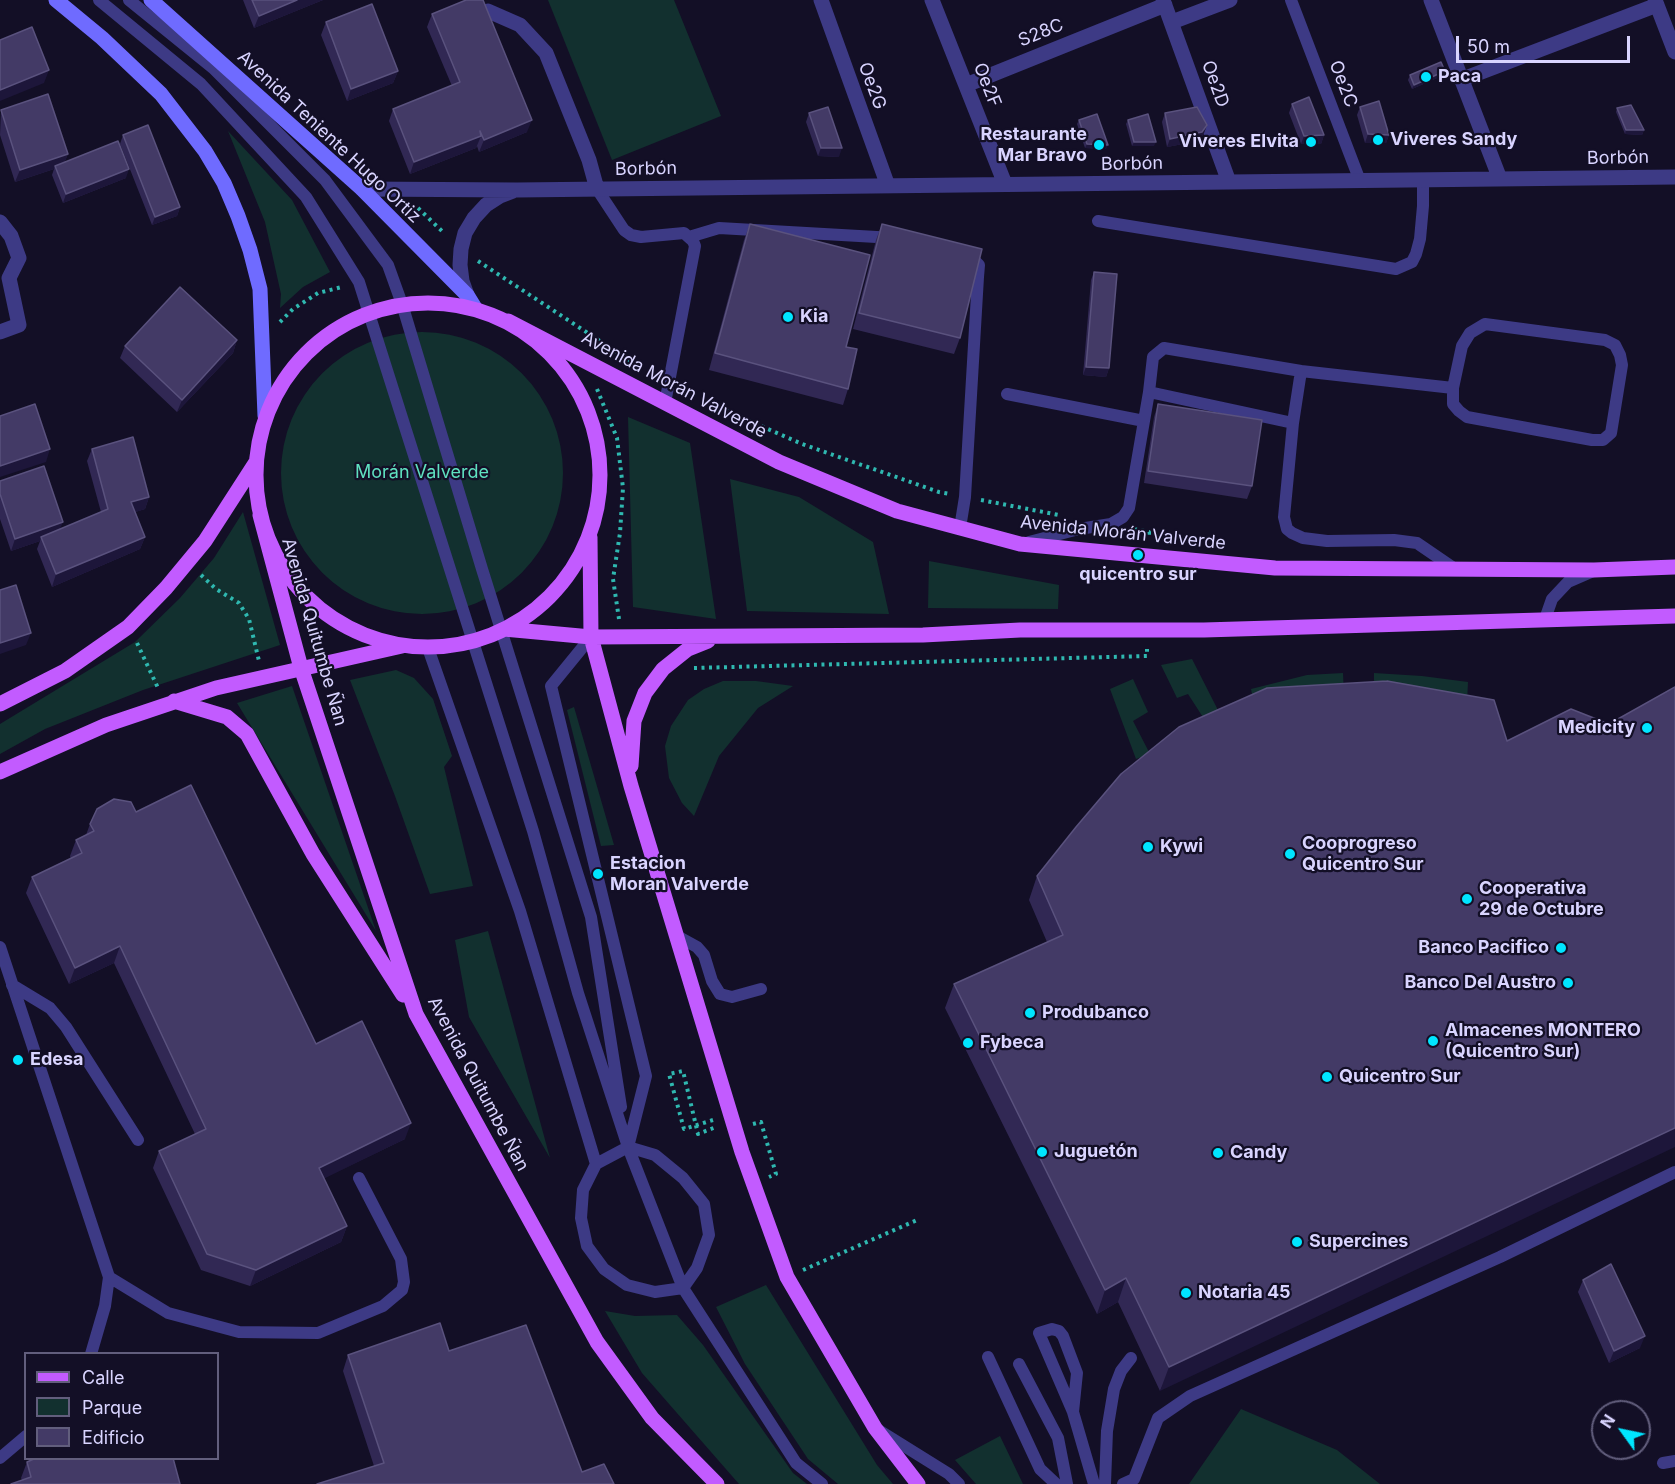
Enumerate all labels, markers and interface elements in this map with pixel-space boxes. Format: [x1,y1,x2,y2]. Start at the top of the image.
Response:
street label: S28C [1015,14,1067,52]
scale bar [1459,24,1633,62]
text: 50 m [1467,36,1510,57]
street label: Avenida Teniente Hugo Ortiz [233,46,425,228]
street label: Oe2D [1197,58,1233,110]
street label: Oe2C [1324,58,1362,110]
street label: Oe2G [854,59,890,113]
street label: Oe2F [968,60,1006,110]
place label: Paca [1438,66,1481,88]
marker: Paca [1419,70,1433,84]
place label: Restaurante Mar Bravo [980,124,1087,166]
place label: Viveres Sandy [1390,129,1517,151]
place label: Viveres Elvita [1179,131,1299,153]
marker: Viveres Sandy [1371,133,1385,147]
marker: Viveres Elvita [1304,135,1318,149]
marker: Restaurante Mar Bravo [1092,138,1106,152]
street label: Borbón [1587,147,1649,169]
street label: Borbón [1101,153,1163,175]
street label: Borbón [615,158,677,180]
place label: Kia [800,306,828,328]
marker: Kia [781,310,795,324]
street label: Avenida Morán Valverde [578,327,770,443]
park label: Morán Valverde [355,462,489,484]
street label: Avenida Morán Valverde [1019,511,1227,555]
street label: Avenida Quitumbe Ñan [277,535,351,729]
marker: quicentro sur [1131,548,1145,562]
place label: quicentro sur [1079,564,1197,586]
place label: Medicity [1558,717,1635,739]
marker: Medicity [1640,721,1654,735]
place label: Cooprogreso Quicentro Sur [1302,833,1424,876]
place label: Kywi [1160,836,1203,858]
marker: Kywi [1141,840,1155,854]
marker: Cooprogreso Quicentro Sur [1283,847,1297,861]
place label: Estacion Moran Valverde [610,853,749,896]
marker: Estacion Moran Valverde [591,867,605,881]
place label: Cooperativa 29 de Octubre [1479,878,1604,920]
marker: Cooperativa 29 de Octubre [1460,892,1474,906]
place label: Banco Pacifico [1418,937,1549,959]
marker: Banco Pacifico [1554,941,1568,955]
place label: Banco Del Austro [1404,972,1556,994]
marker: Banco Del Austro [1561,976,1575,990]
street label: Avenida Quitumbe Ñan [423,993,533,1175]
place label: Produbanco [1042,1002,1149,1024]
marker: Produbanco [1023,1006,1037,1020]
place label: Almacenes MONTERO (Quicentro Sur) [1445,1020,1641,1062]
place label: Fybeca [980,1032,1044,1054]
marker: Almacenes MONTERO (Quicentro Sur) [1426,1034,1440,1048]
marker: Fybeca [961,1036,975,1050]
place label: Edesa [30,1049,84,1071]
marker: Edesa [11,1053,25,1067]
place label: Quicentro Sur [1339,1066,1461,1088]
marker: Quicentro Sur [1320,1070,1334,1084]
place label: Juguetón [1054,1141,1138,1163]
place label: Candy [1230,1142,1287,1164]
marker: Juguetón [1035,1145,1049,1159]
marker: Candy [1211,1146,1225,1160]
place label: Supercines [1309,1231,1408,1253]
marker: Supercines [1290,1235,1304,1249]
place label: Notaria 45 [1198,1282,1291,1304]
marker: Notaria 45 [1179,1286,1193,1300]
legend [24,1352,219,1460]
text: Calle [82,1367,124,1388]
text: Parque [82,1397,142,1418]
north arrow [1591,1400,1651,1460]
text: N [1596,1411,1619,1432]
text: Edificio [82,1427,145,1448]

